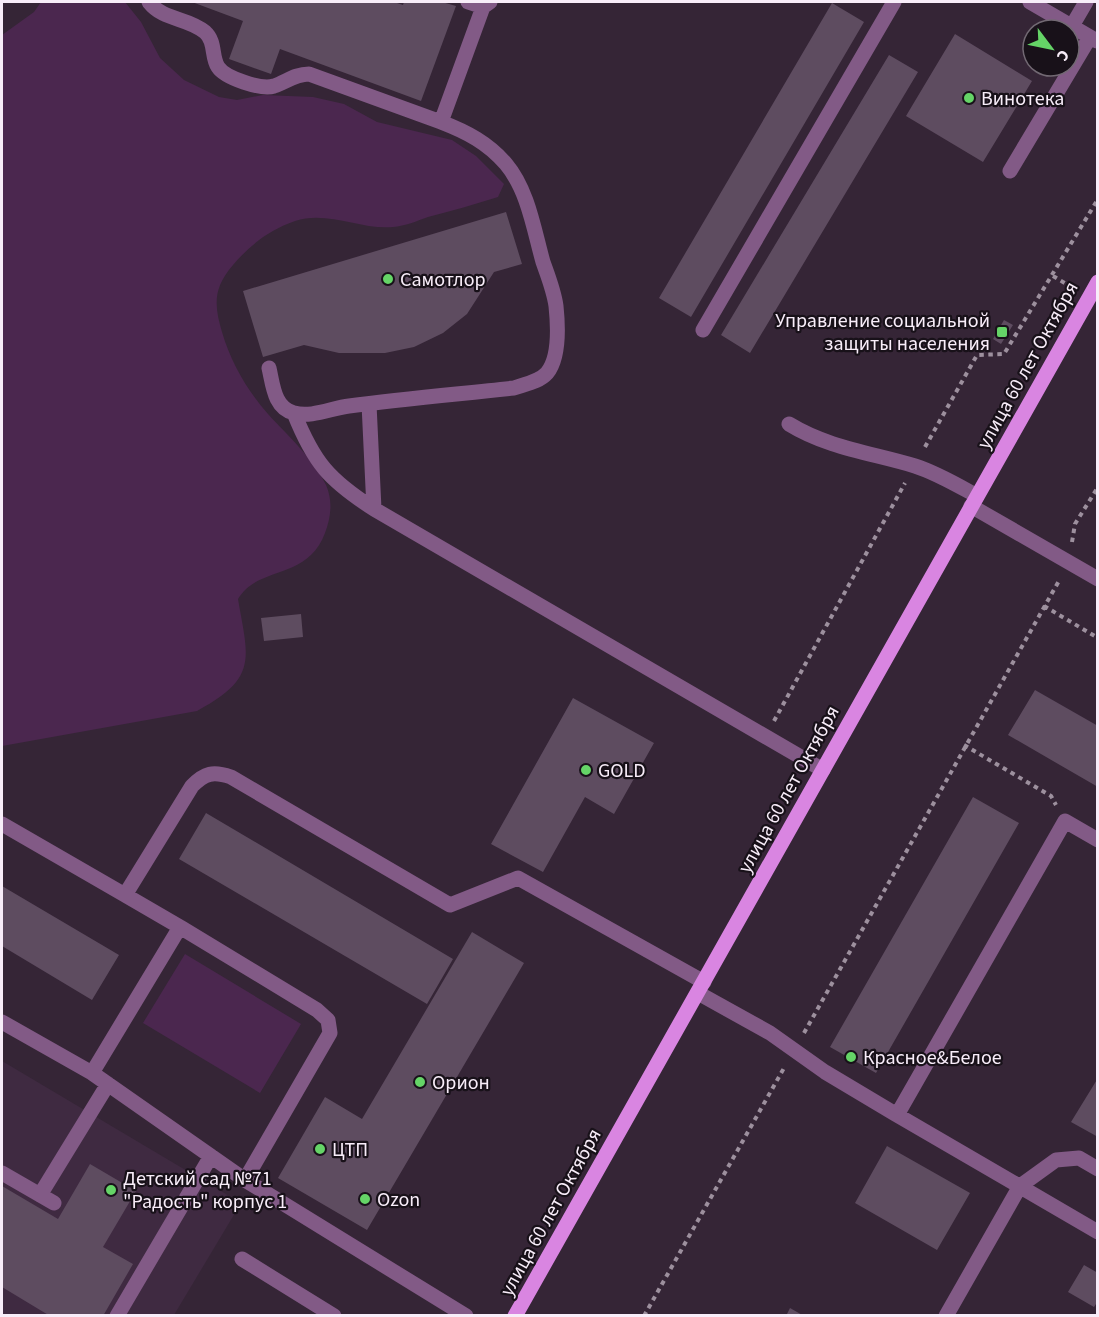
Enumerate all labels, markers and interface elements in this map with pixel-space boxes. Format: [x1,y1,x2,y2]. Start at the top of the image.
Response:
north arrow [1021,18,1081,78]
text: С [1051,46,1075,65]
place label: Винотека [981,85,1064,113]
marker: Винотека [962,91,976,105]
place label: Самотлор [400,266,486,294]
marker: Самотлор [381,272,395,286]
street label: улица 60 лет Октября [970,277,1086,454]
place label: Управление социальной защиты населения [775,307,990,358]
marker: Управление социальной защиты населения [995,325,1009,339]
street label: улица 60 лет Октября [731,701,847,878]
place label: GOLD [598,757,646,785]
marker: GOLD [579,763,593,777]
place label: Красное&Белое [863,1044,1002,1072]
marker: Красное&Белое [844,1050,858,1064]
place label: Орион [432,1069,490,1097]
marker: Орион [413,1075,427,1089]
street label: улица 60 лет Октября [493,1124,609,1301]
place label: ЦТП [332,1136,368,1164]
marker: ЦТП [313,1142,327,1156]
place label: Детский сад №71 "Радость" корпус 1 [123,1165,287,1216]
marker: Детский сад №71 "Радость" корпус 1 [104,1183,118,1197]
place label: Ozon [377,1186,420,1214]
marker: Ozon [358,1192,372,1206]

